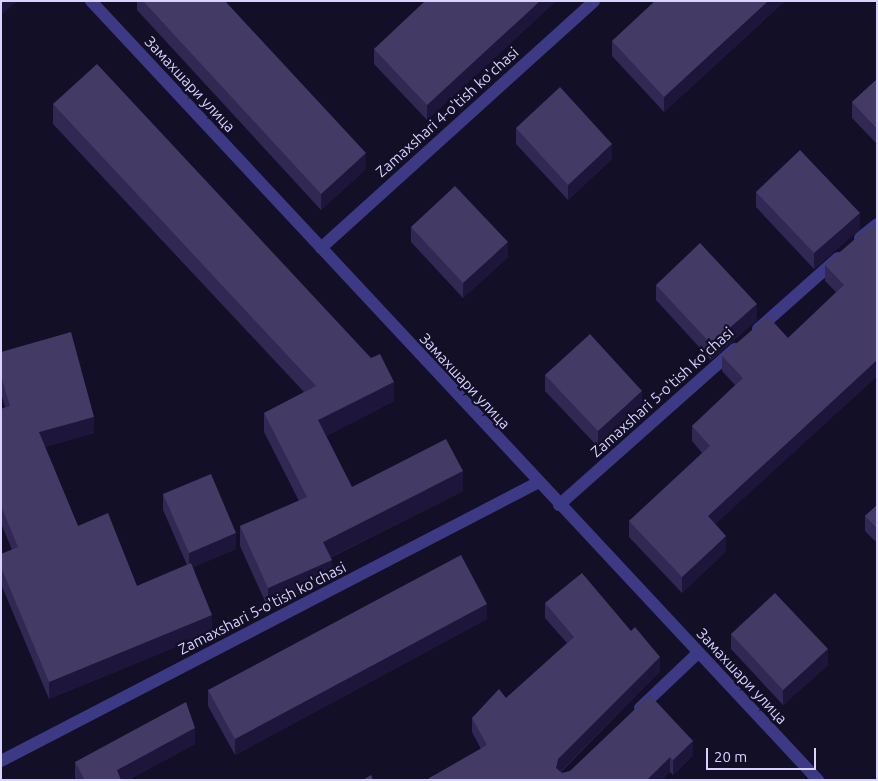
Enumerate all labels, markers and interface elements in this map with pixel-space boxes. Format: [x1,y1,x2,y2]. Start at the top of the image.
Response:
street label: Замахшари улица [141,32,239,136]
street label: Zamaxshari 4-o'tish ko'chasi [372,43,522,181]
street label: Zamaxshari 5-o'tish ko'chasi [587,323,737,461]
street label: Замахшари улица [416,329,514,433]
street label: Zamaxshari 5-o'tish ko'chasi [175,558,349,658]
street label: Замахшари улица [693,624,791,728]
scale bar [708,738,818,770]
text: 20 m [714,748,747,765]

